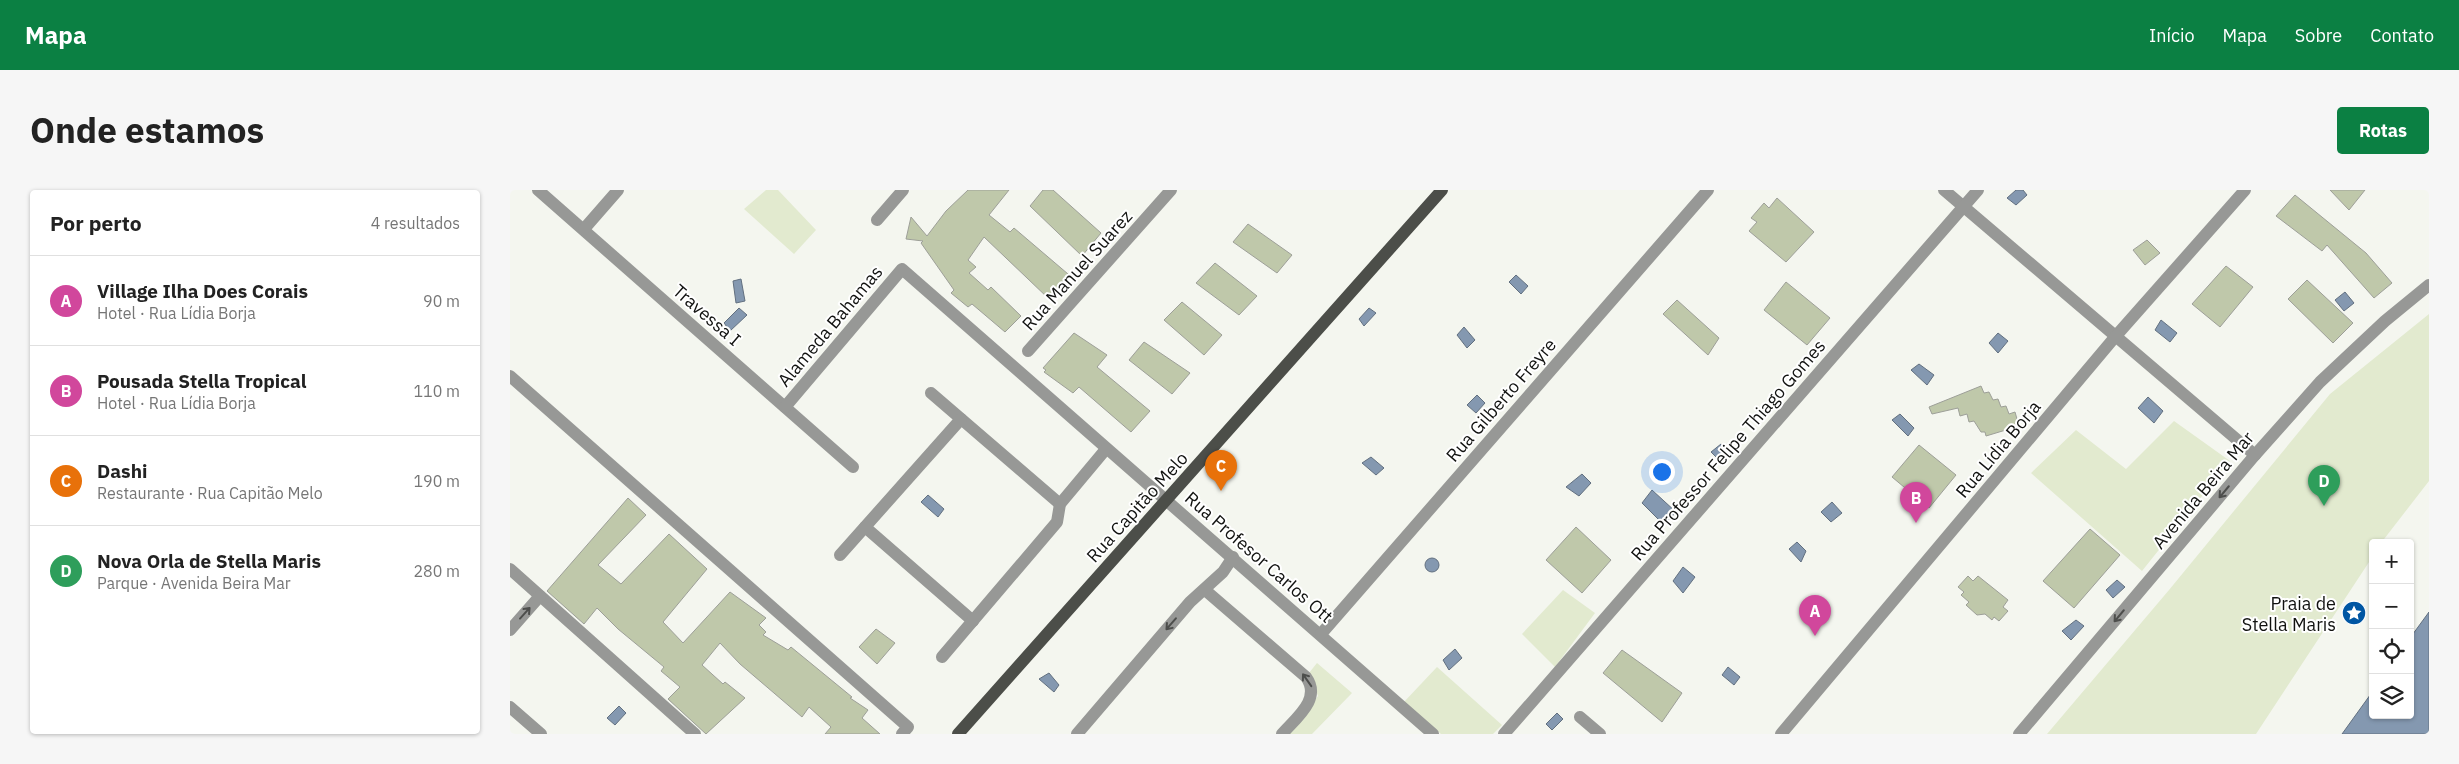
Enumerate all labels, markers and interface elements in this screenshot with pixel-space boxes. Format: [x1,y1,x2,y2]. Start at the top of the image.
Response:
text: Mapa [25,19,87,51]
text: Início [2149,24,2195,47]
text: Mapa [2223,24,2267,47]
text: Sobre [2295,24,2342,47]
text: Contato [2370,24,2434,47]
text: Onde estamos [30,107,264,153]
button: Rotas [2337,107,2429,154]
street label: Rua Manuel Suarez [1017,205,1137,335]
text: Por perto [50,209,142,237]
text: 4 resultados [371,213,460,233]
street label: Alameda Bahamas [773,261,887,391]
text: Village Ilha Does Corais [97,279,308,303]
street label: Travessa I [668,279,746,351]
text: A [61,291,71,311]
text: 90 m [423,291,460,311]
text: Hotel · Rua Lídia Borja [97,303,256,323]
street label: Rua Gilberto Freyre [1441,333,1561,467]
street label: Rua Professor Felipe Thiago Gomes [1626,335,1830,565]
text: Pousada Stella Tropical [97,369,307,393]
text: B [61,381,71,401]
text: 110 m [413,381,460,401]
text: Hotel · Rua Lídia Borja [97,393,256,413]
street label: Rua Lídia Borja [1950,395,2046,503]
street label: Avenida Beira Mar [2147,426,2259,553]
street label: Rua Capitão Melo [1081,447,1193,567]
pin: C [1205,450,1237,491]
text: Dashi [97,459,147,483]
your location [1649,459,1675,485]
pin: D [2308,465,2340,506]
text: C [61,471,71,491]
text: 190 m [413,471,460,491]
pin: B [1900,482,1932,523]
text: Restaurante · Rua Capitão Melo [97,483,323,503]
one-way arrow [2218,485,2229,498]
street label: Rua Profesor Carlos Ott [1180,486,1338,628]
map controls [2369,539,2414,719]
button: + [2369,539,2414,584]
text: Nova Orla de Stella Maris [97,549,321,573]
text: D [60,561,72,581]
text: 280 m [413,561,460,581]
text: Parque · Avenida Beira Mar [97,573,291,593]
button: − [2369,584,2414,629]
place label: Praia de Stella Maris [2242,592,2336,636]
pin: A [1799,595,1831,636]
place icon: Praia de Stella Maris [2341,600,2367,626]
one-way arrow [519,607,531,620]
one-way arrow [2113,610,2125,623]
one-way arrow [1165,618,1177,631]
button: locate [2369,629,2414,674]
one-way arrow [1302,673,1312,687]
button: layers [2369,674,2414,719]

